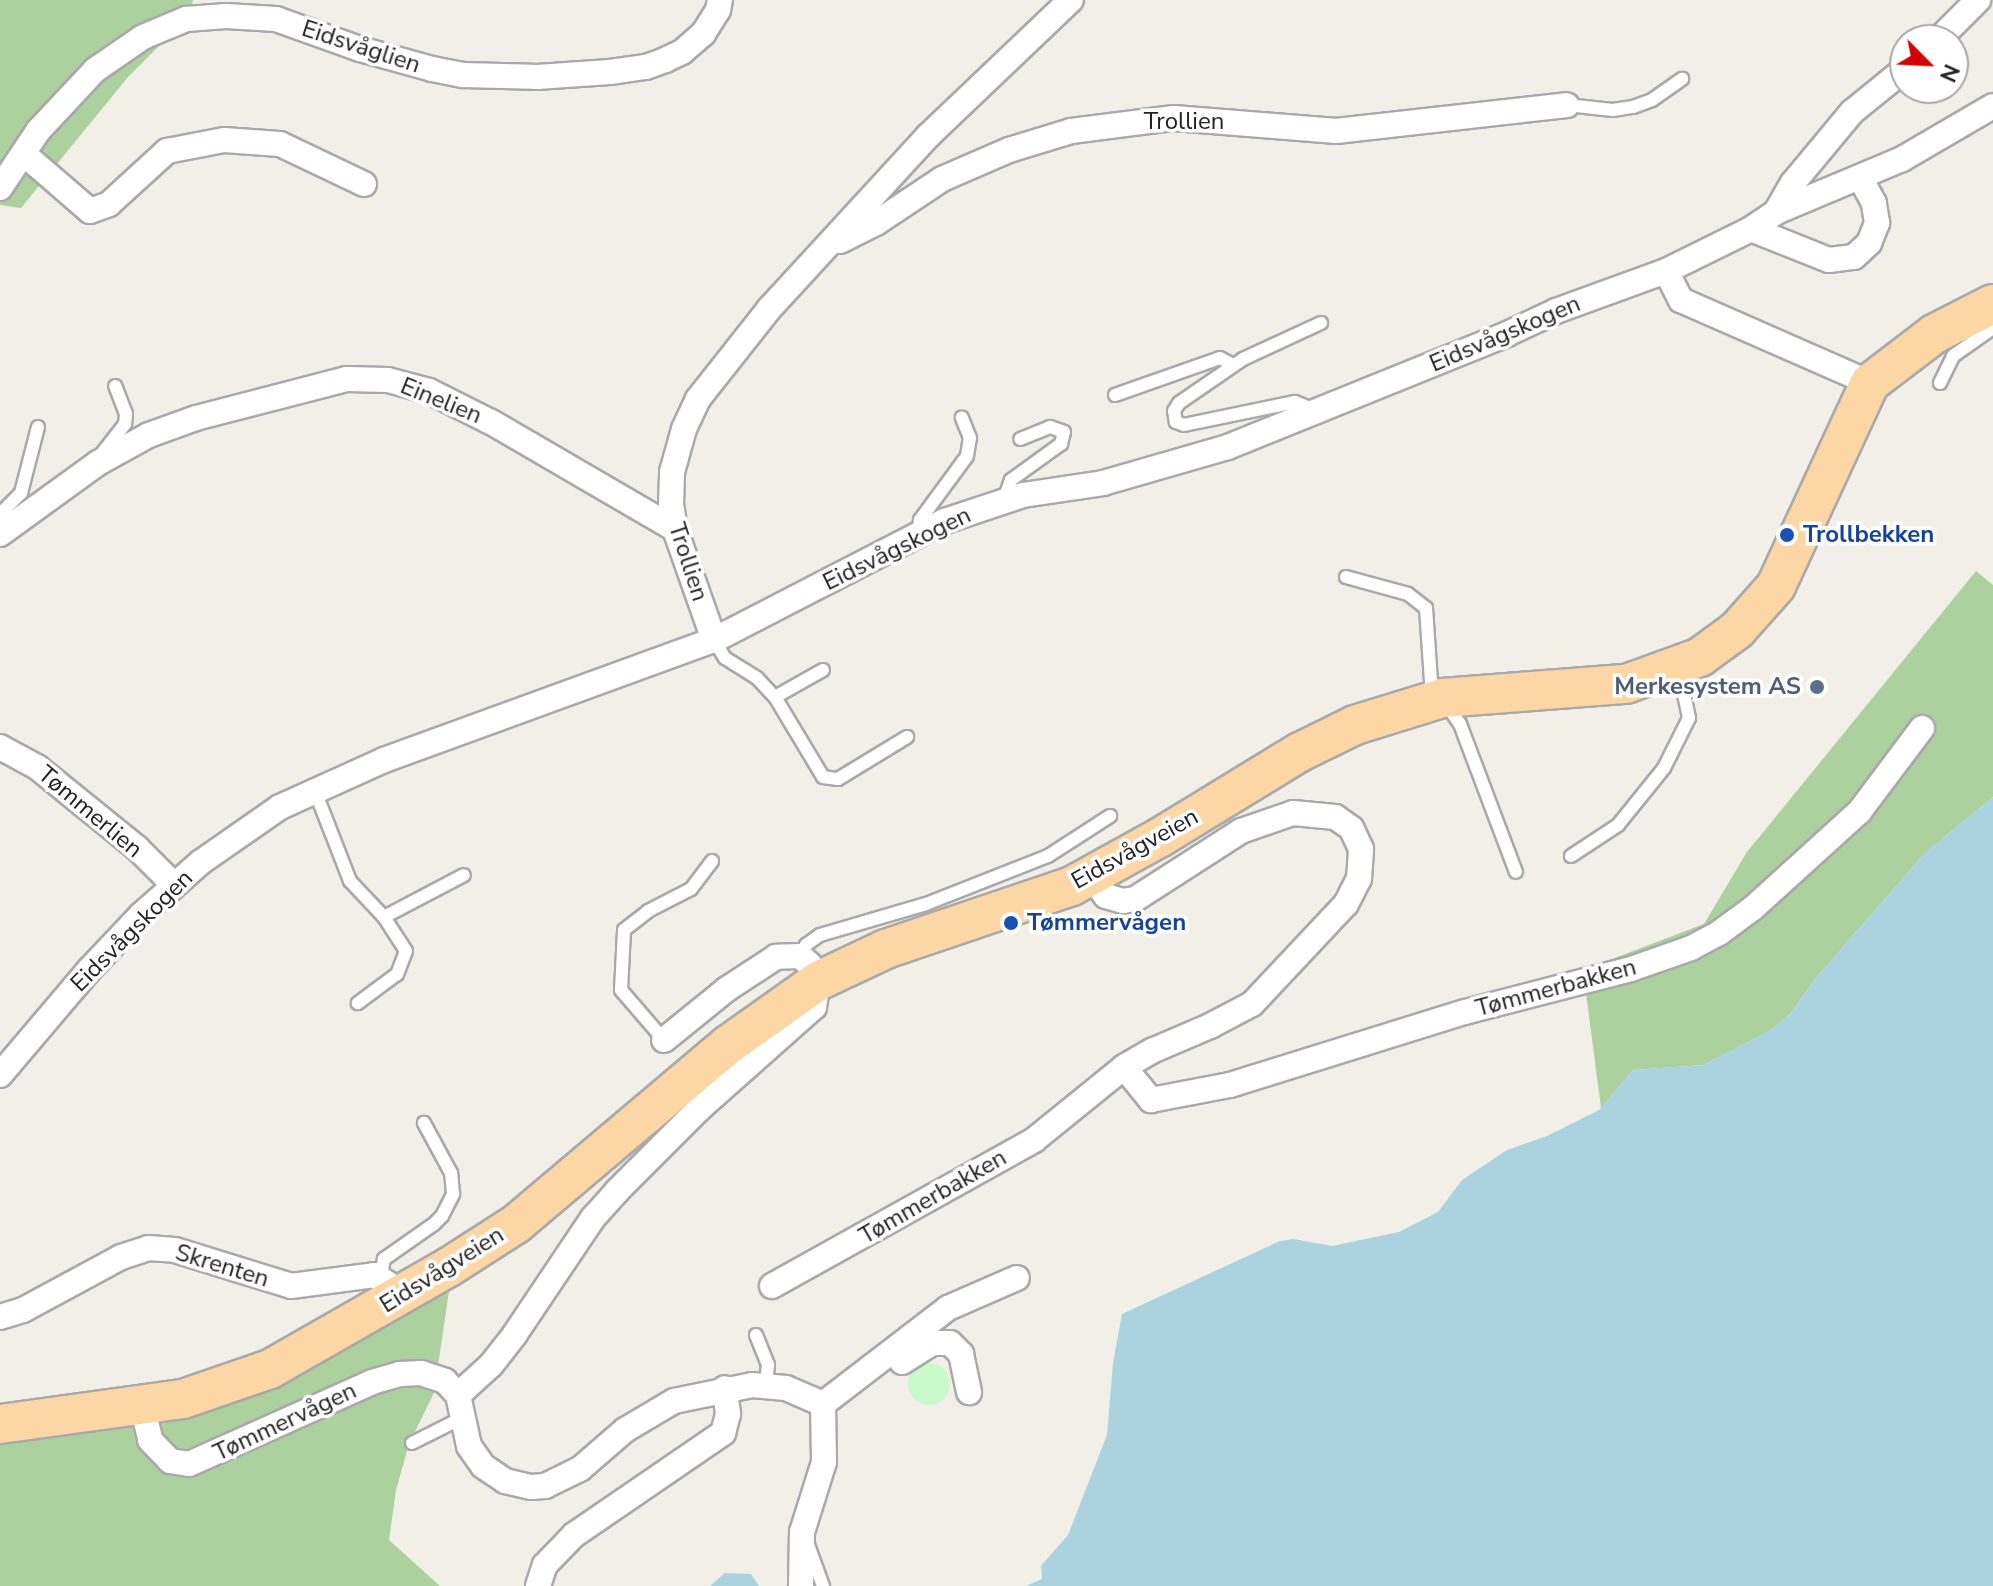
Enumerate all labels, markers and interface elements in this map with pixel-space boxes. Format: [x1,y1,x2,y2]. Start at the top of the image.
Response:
street label: Eidsvåglien [298,14,424,80]
north arrow [1889,24,1969,104]
text: N [1932,59,1966,87]
street label: Trollien [1144,108,1224,136]
street label: Eidsvågskogen [1425,289,1585,379]
street label: Einelien [396,372,486,430]
street label: Eidsvågskogen [818,501,976,597]
street label: Trollien [662,519,714,605]
place label: Trollbekken [1803,521,1934,549]
marker: Trollbekken [1778,526,1796,544]
place label: Merkesystem AS [1614,673,1801,701]
marker: Merkesystem AS [1808,678,1826,696]
street label: Tømmerlien [32,760,148,864]
street label: Eidsvågveien [1066,802,1204,896]
street label: Eidsvågskogen [65,864,199,998]
place label: Tømmervågen [1027,909,1186,937]
marker: Tømmervågen [1002,914,1020,932]
street label: Tømmerbakken [1472,953,1640,1023]
street label: Tømmerbakken [854,1143,1012,1251]
street label: Eidsvågveien [375,1221,509,1319]
street label: Skrenten [172,1238,272,1294]
street label: Tømmervågen [209,1376,361,1468]

